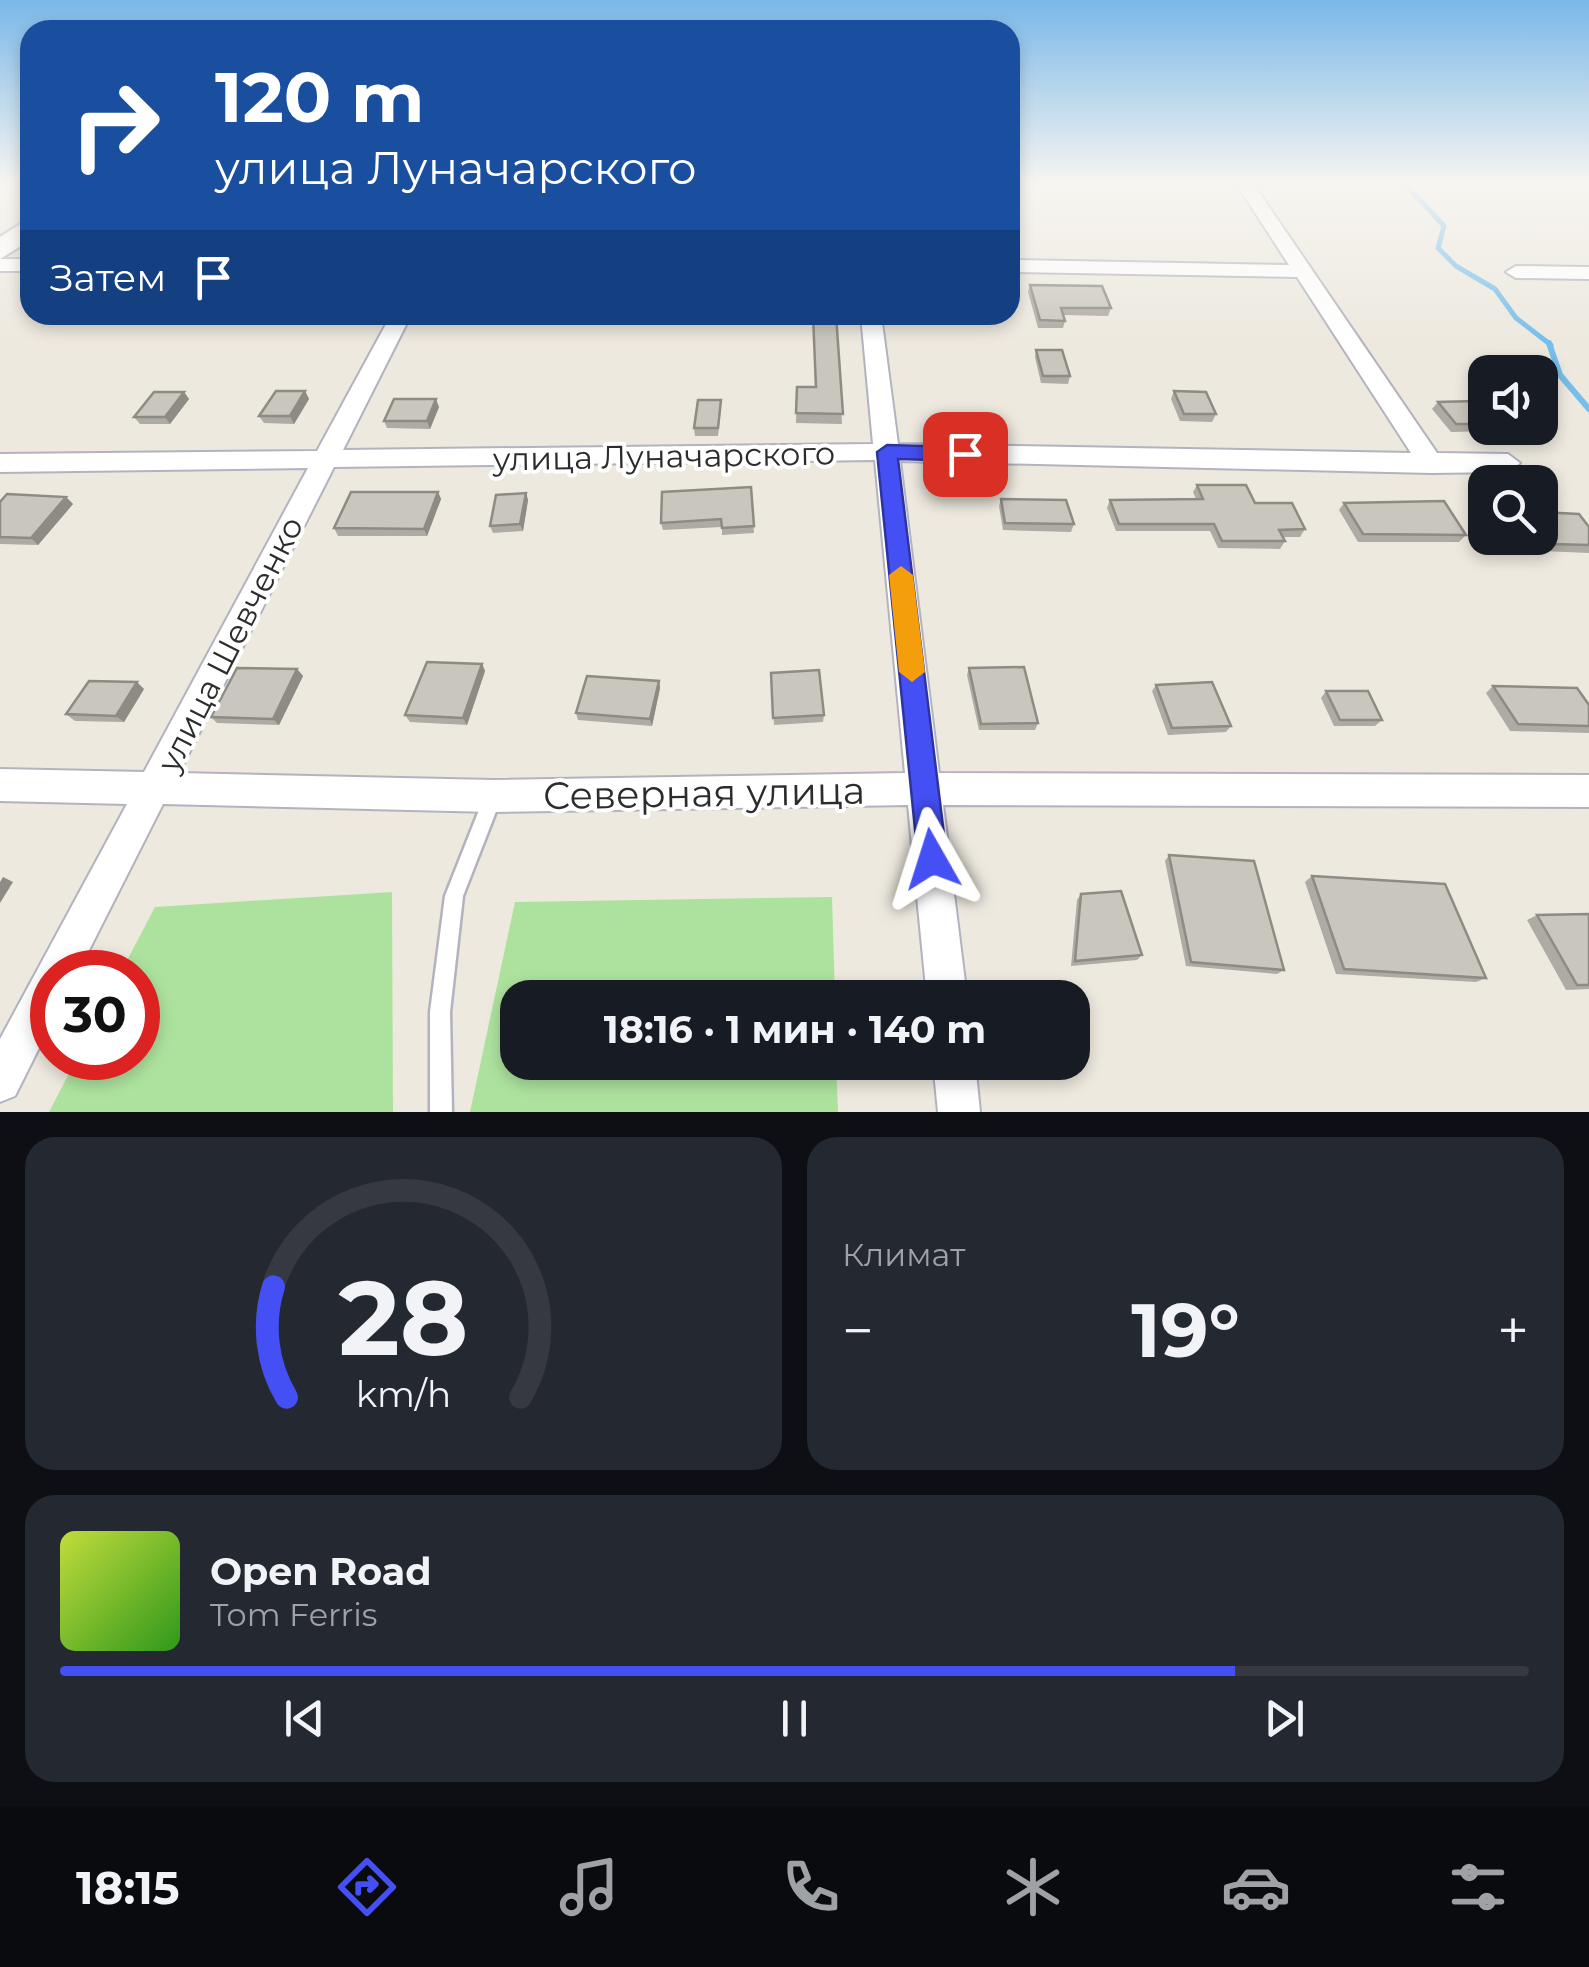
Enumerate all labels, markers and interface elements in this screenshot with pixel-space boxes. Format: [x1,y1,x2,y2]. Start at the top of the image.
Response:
text: 120 m [215,54,425,140]
icon: right [50,60,180,190]
text: улица Луначарского [215,140,697,195]
icon: arrive [186,250,241,305]
text: Затем [50,254,166,301]
map controls [1468,355,1558,555]
button: sound [1468,355,1558,445]
pin [923,412,1008,497]
icon: arrive [938,427,993,482]
street label: улица Луначарского [491,434,836,479]
button: search [1468,465,1558,555]
street label: улица Шевченко [148,510,311,779]
street label: Северная улица [543,767,865,819]
position arrow [880,807,984,911]
speed limit sign: 30 [30,950,160,1080]
text: 18:16 · 1 мин · 140 m [604,1006,986,1053]
text: Климат [842,1235,965,1274]
text: 28 [338,1254,469,1381]
text: 19° [1131,1284,1240,1376]
text: − [842,1297,874,1364]
text: + [1497,1297,1529,1364]
text: km/h [356,1372,451,1416]
text: Open Road [210,1548,432,1595]
text: Tom Ferris [210,1595,377,1634]
icon: previous [277,1691,332,1746]
icon: pause [767,1691,822,1746]
icon: next [1257,1691,1312,1746]
icon: directions [332,1852,402,1922]
icon: music [554,1852,624,1922]
icon: phone [776,1852,846,1922]
icon: climate [998,1852,1068,1922]
icon: car [1221,1852,1291,1922]
icon: filters [1443,1852,1513,1922]
text: 18:15 [76,1860,180,1915]

